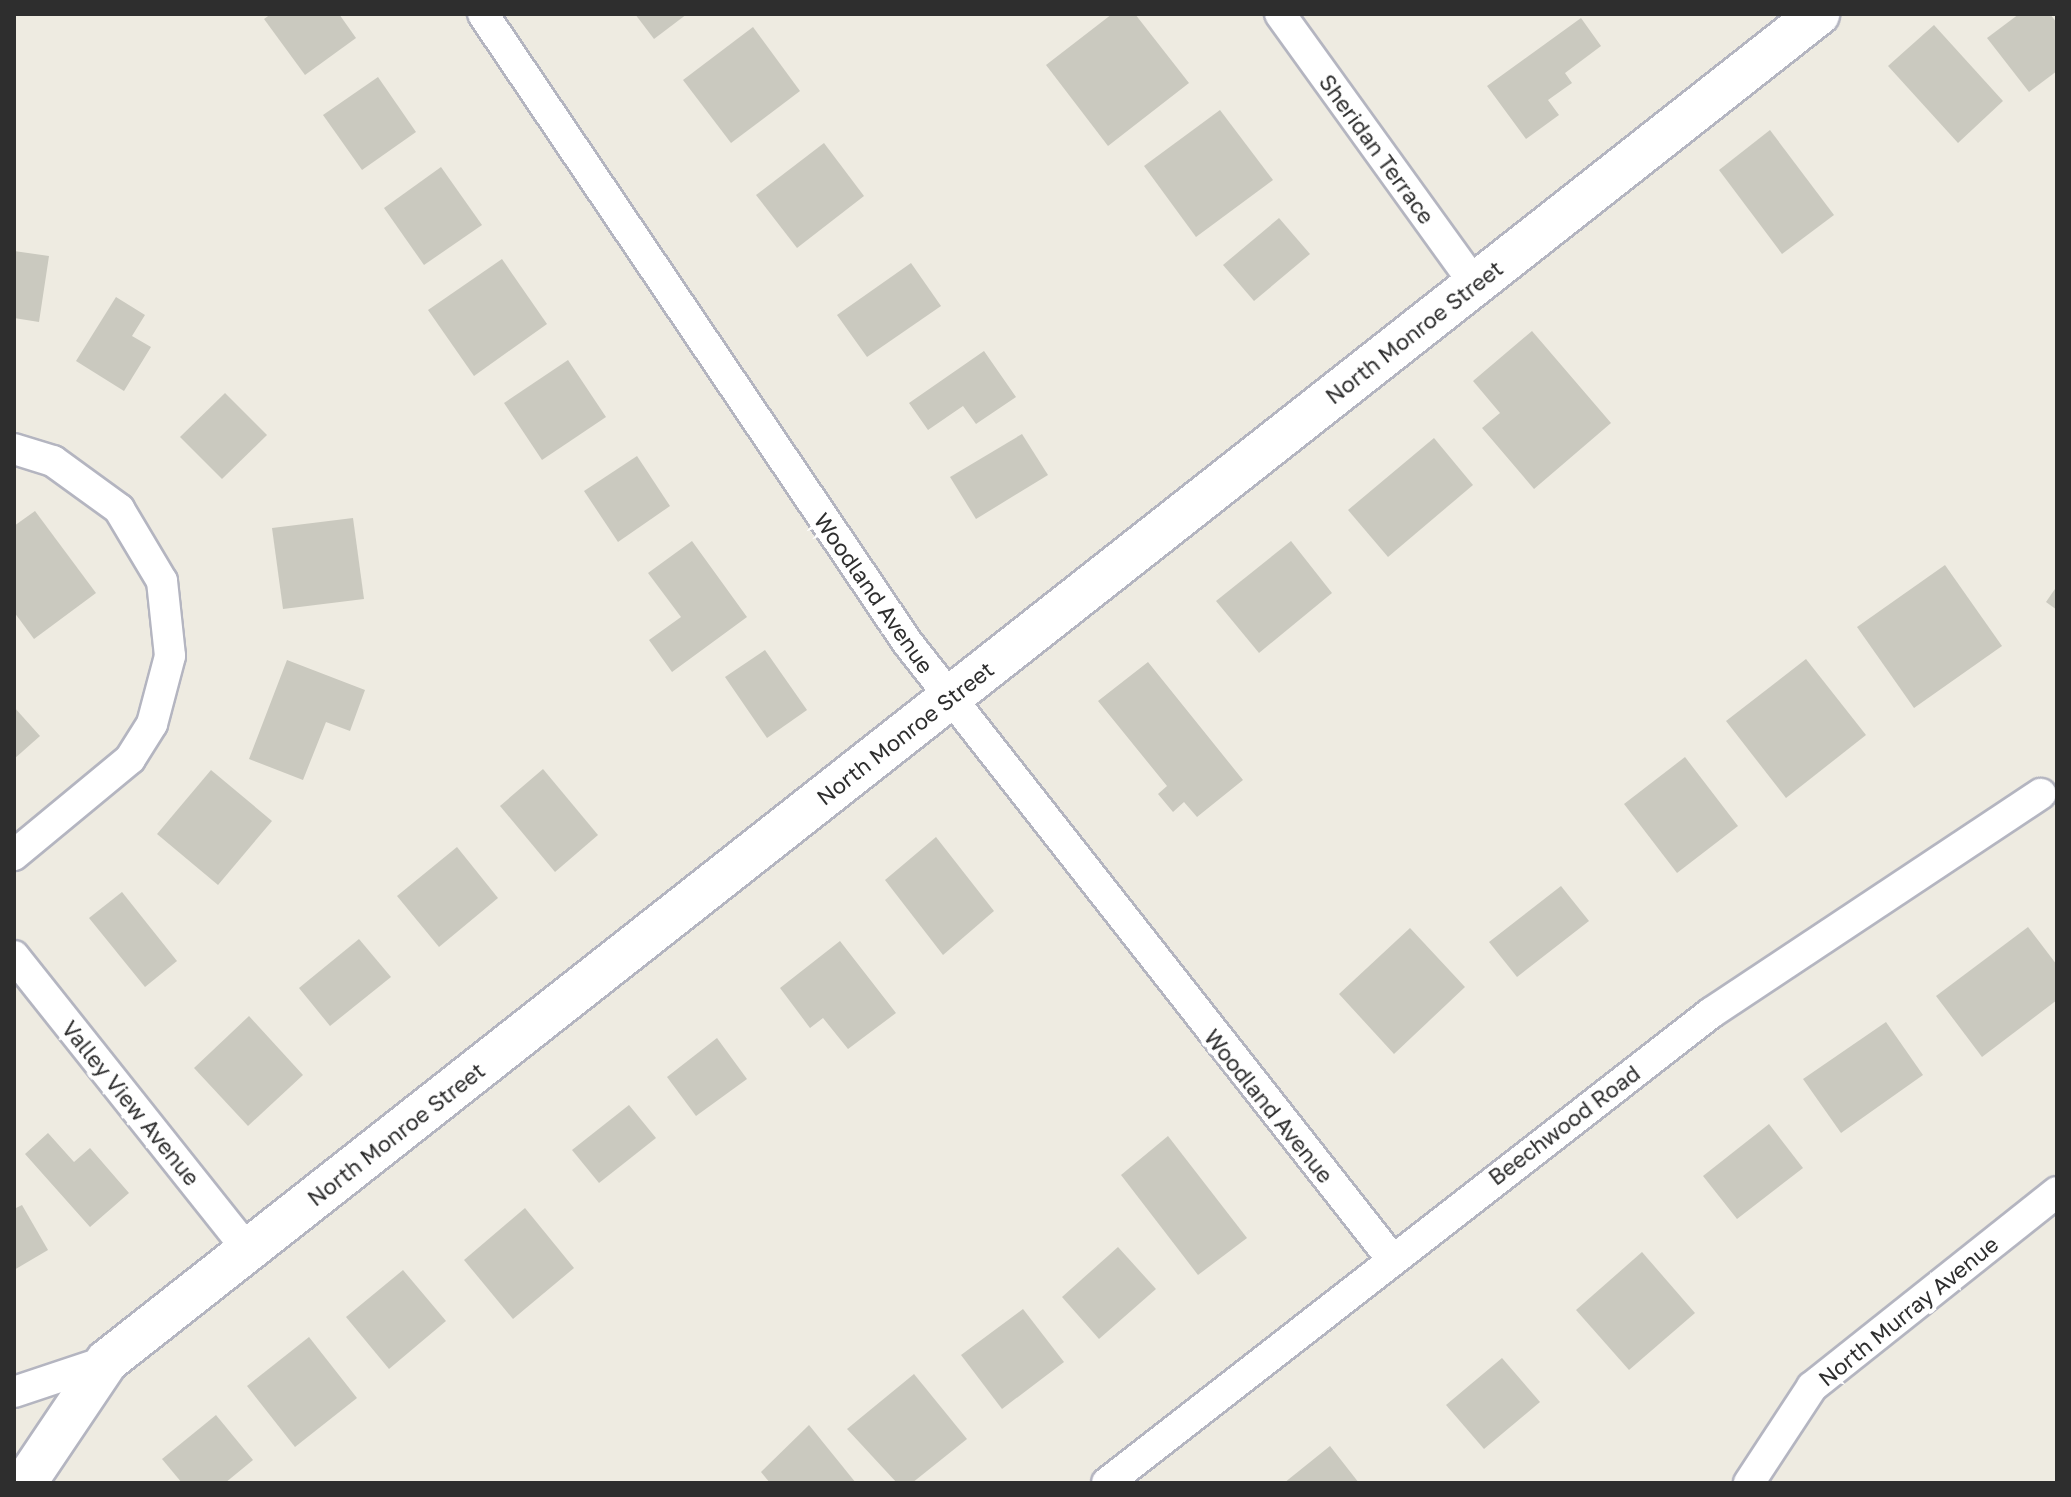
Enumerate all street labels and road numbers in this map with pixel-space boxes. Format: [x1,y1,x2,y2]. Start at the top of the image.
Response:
street label: Sheridan Terrace [1314,69,1440,229]
street label: North Monroe Street [1320,255,1508,409]
street label: Woodland Avenue [809,508,939,678]
street label: North Monroe Street [811,656,999,810]
street label: Valley View Avenue [57,1015,205,1191]
street label: Woodland Avenue [1199,1024,1339,1188]
street label: North Monroe Street [302,1057,490,1211]
street label: Beechwood Road [1483,1060,1645,1190]
street label: North Murray Avenue [1813,1230,2003,1392]

